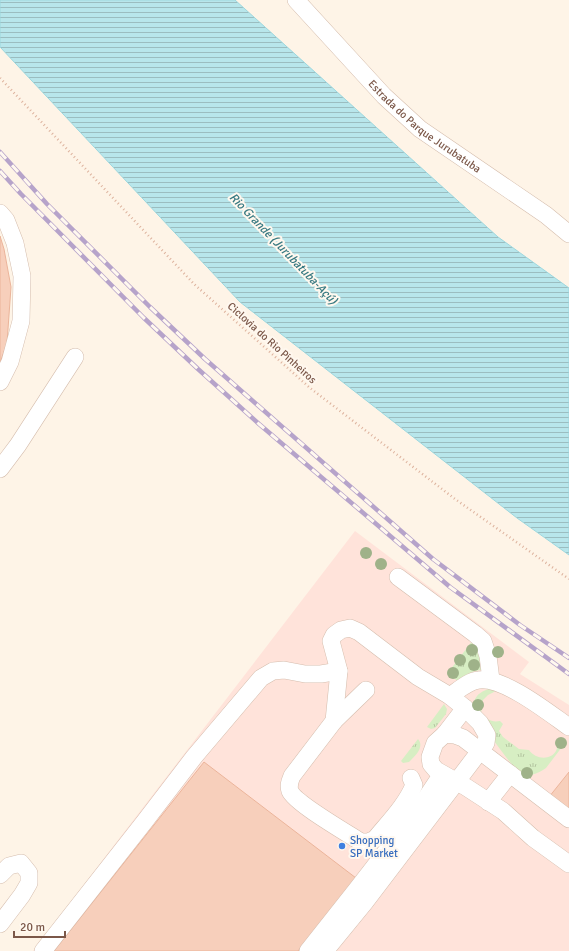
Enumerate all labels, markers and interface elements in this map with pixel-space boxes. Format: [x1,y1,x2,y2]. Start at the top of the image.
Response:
street label: Estrada do Parque Jurubatuba [366,77,484,175]
water label: Rio Grande (Jurubatuba-Açú) [226,190,341,309]
street label: Ciclovia do Rio Pinheiros [225,300,319,386]
place label: Shopping SP Market [350,834,398,860]
marker: Shopping SP Market [337,841,347,851]
scale bar [14,913,65,939]
text: 20 m [20,920,45,935]

